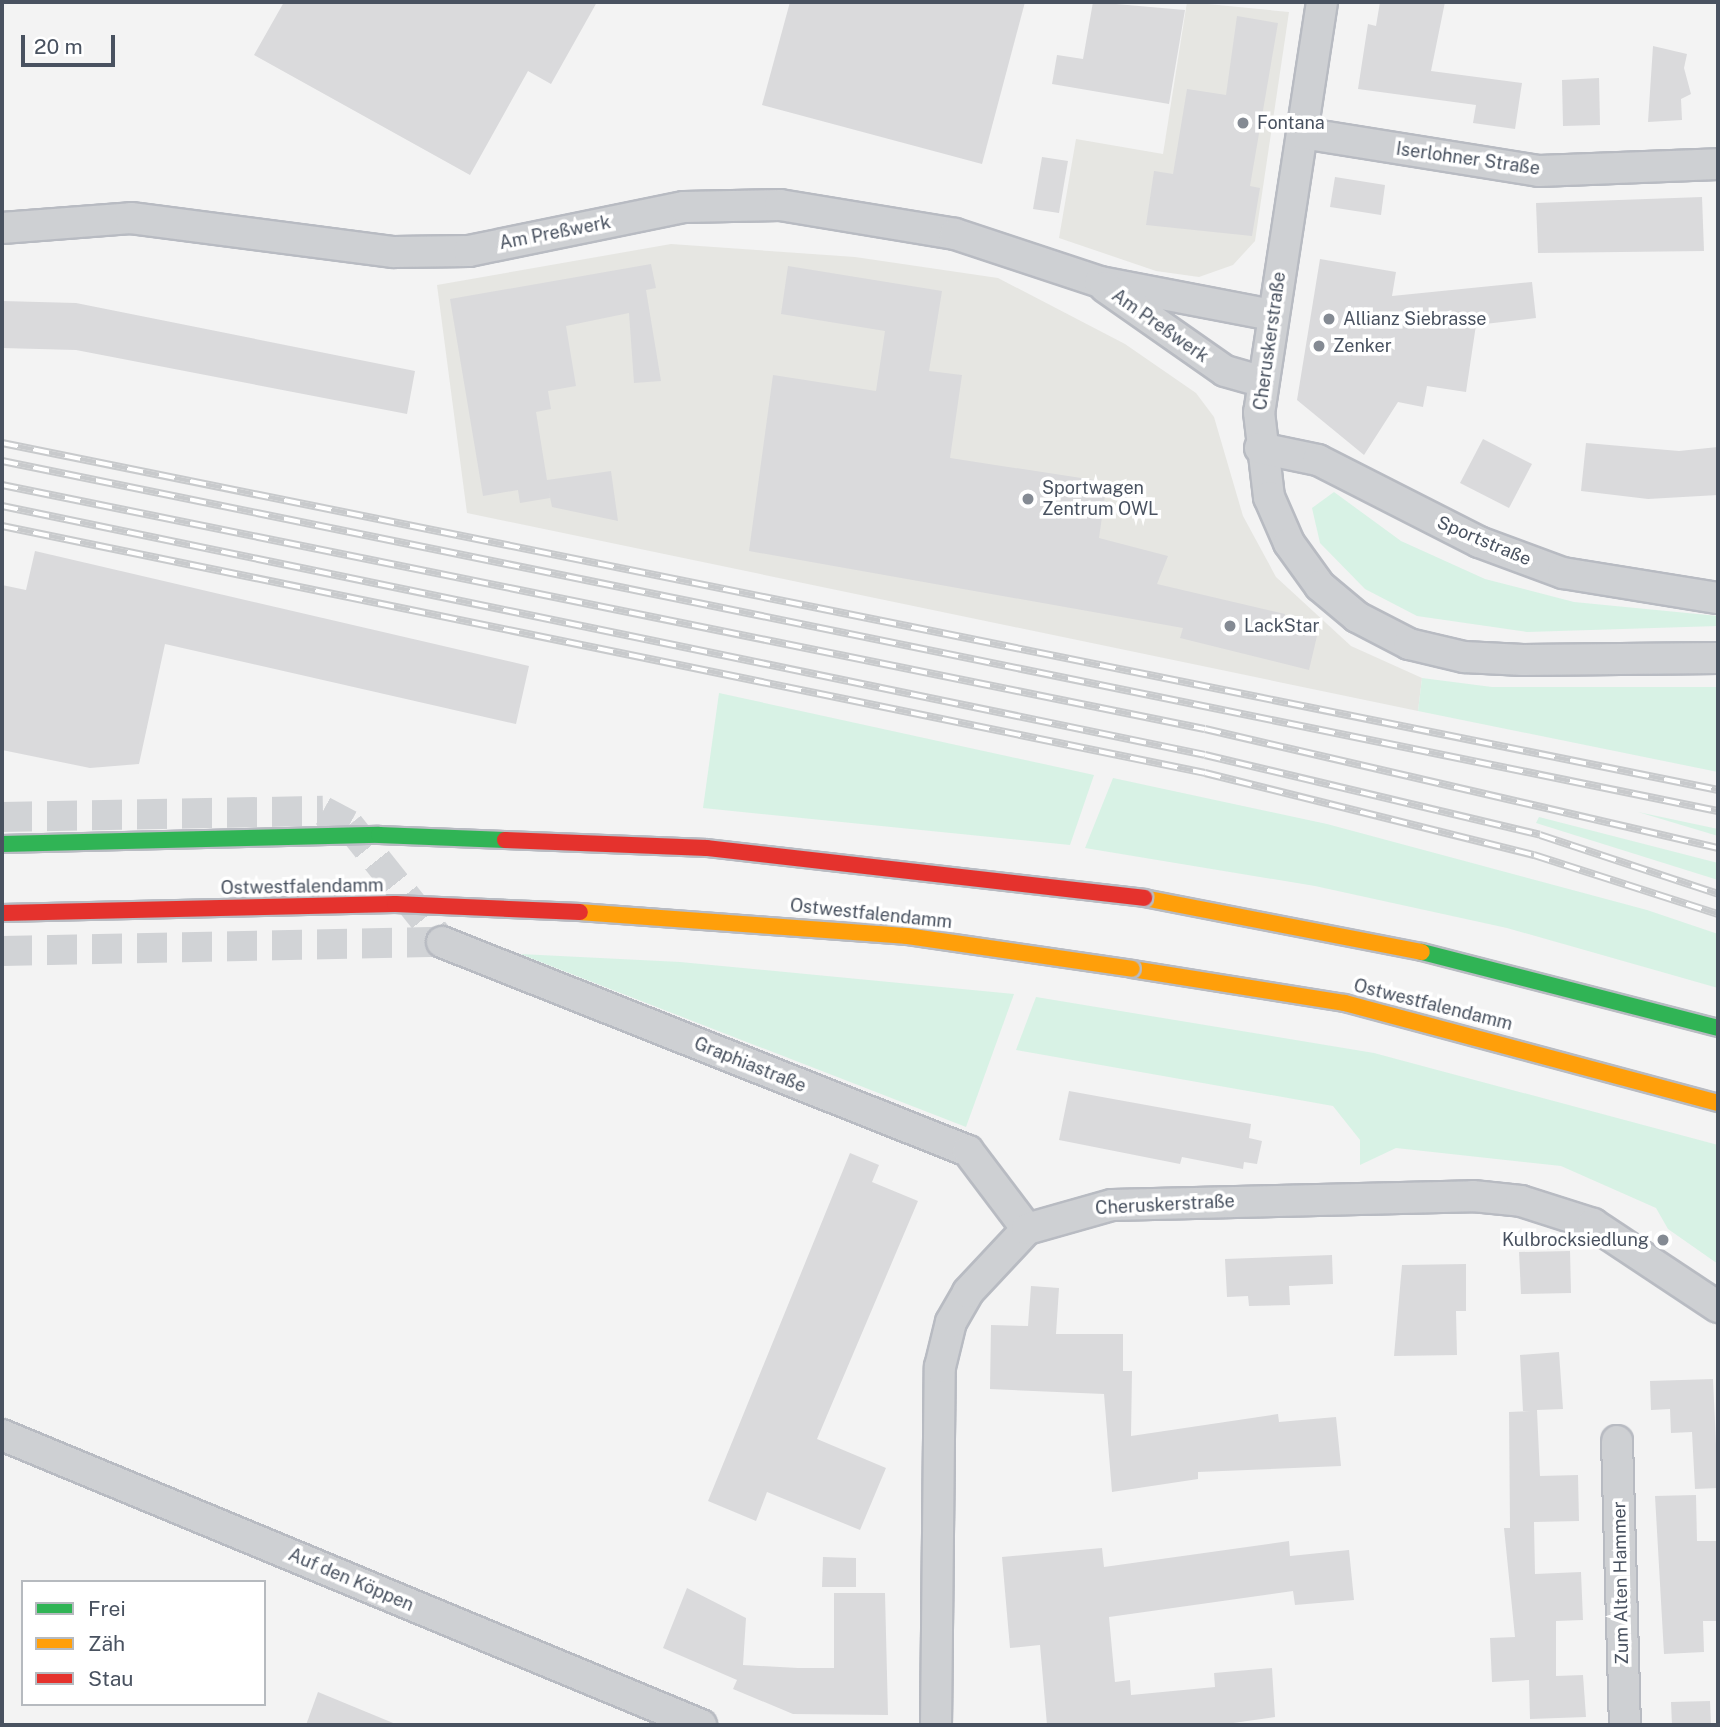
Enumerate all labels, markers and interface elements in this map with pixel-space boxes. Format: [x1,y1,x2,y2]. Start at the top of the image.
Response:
scale bar [24,21,119,65]
text: 20 m [34,34,83,59]
place label: Fontana [1257,112,1325,134]
marker: Fontana [1235,115,1251,131]
street label: Iserlohner Straße [1395,138,1541,180]
street label: Am Preßwerk [497,212,613,254]
street label: Cheruskerstraße [1250,270,1290,412]
street label: Am Preßwerk [1108,285,1212,367]
place label: Allianz Siebrasse [1343,308,1487,330]
marker: Allianz Siebrasse [1321,311,1337,327]
place label: Zenker [1333,335,1392,357]
marker: Zenker [1311,338,1327,354]
place label: Sportwagen Zentrum OWL [1042,478,1158,520]
marker: Sportwagen Zentrum OWL [1020,491,1036,507]
street label: Sportstraße [1434,512,1534,570]
place label: LackStar [1244,615,1319,637]
marker: LackStar [1222,618,1238,634]
street label: Ostwestfalendamm [220,875,384,899]
street label: Ostwestfalendamm [789,895,953,933]
street label: Ostwestfalendamm [1351,975,1515,1035]
street label: Graphiastraße [691,1033,809,1097]
street label: Cheruskerstraße [1095,1191,1235,1219]
place label: Kulbrocksiedlung [1502,1229,1649,1251]
marker: Kulbrocksiedlung [1655,1232,1671,1248]
street label: Zum Alten Hammer [1609,1501,1633,1665]
street label: Auf den Köppen [285,1544,417,1616]
legend [21,1580,266,1706]
text: Frei [88,1596,126,1621]
text: Zäh [88,1631,125,1656]
text: Stau [88,1666,134,1691]

